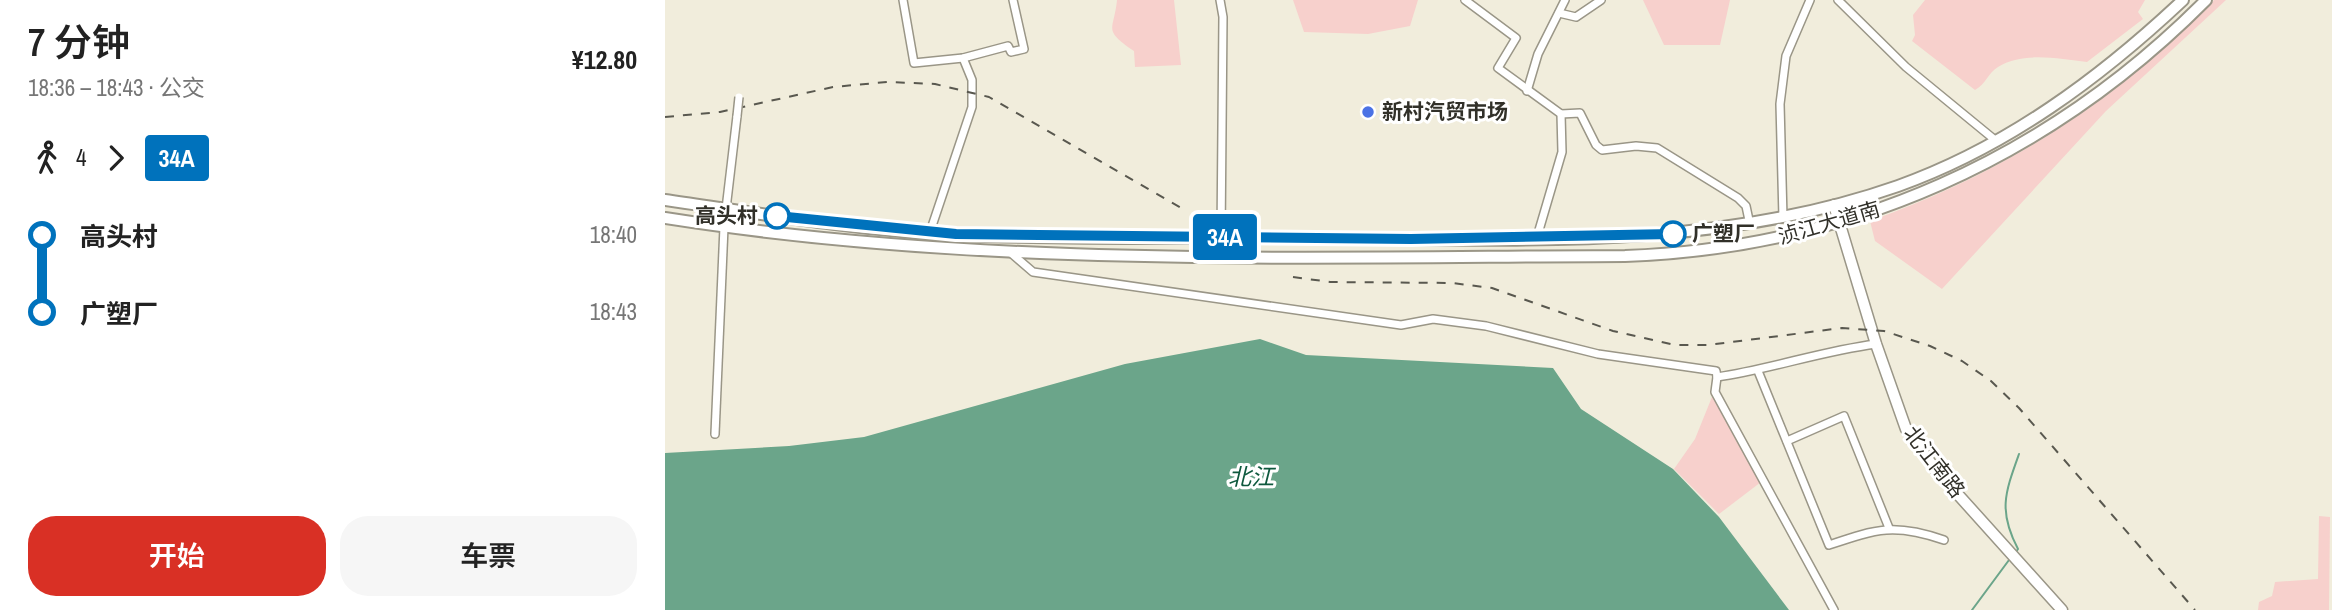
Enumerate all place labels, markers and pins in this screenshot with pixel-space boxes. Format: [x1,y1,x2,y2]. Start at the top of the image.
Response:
place label: 新村汽贸市场 [1382,97,1508,126]
marker: 新村汽贸市场 [1360,104,1376,120]
place label: 高头村 [695,201,758,230]
marker: 高头村 [764,203,790,229]
place label: 广塑厂 [1692,219,1755,248]
marker: 广塑厂 [1660,221,1686,247]

